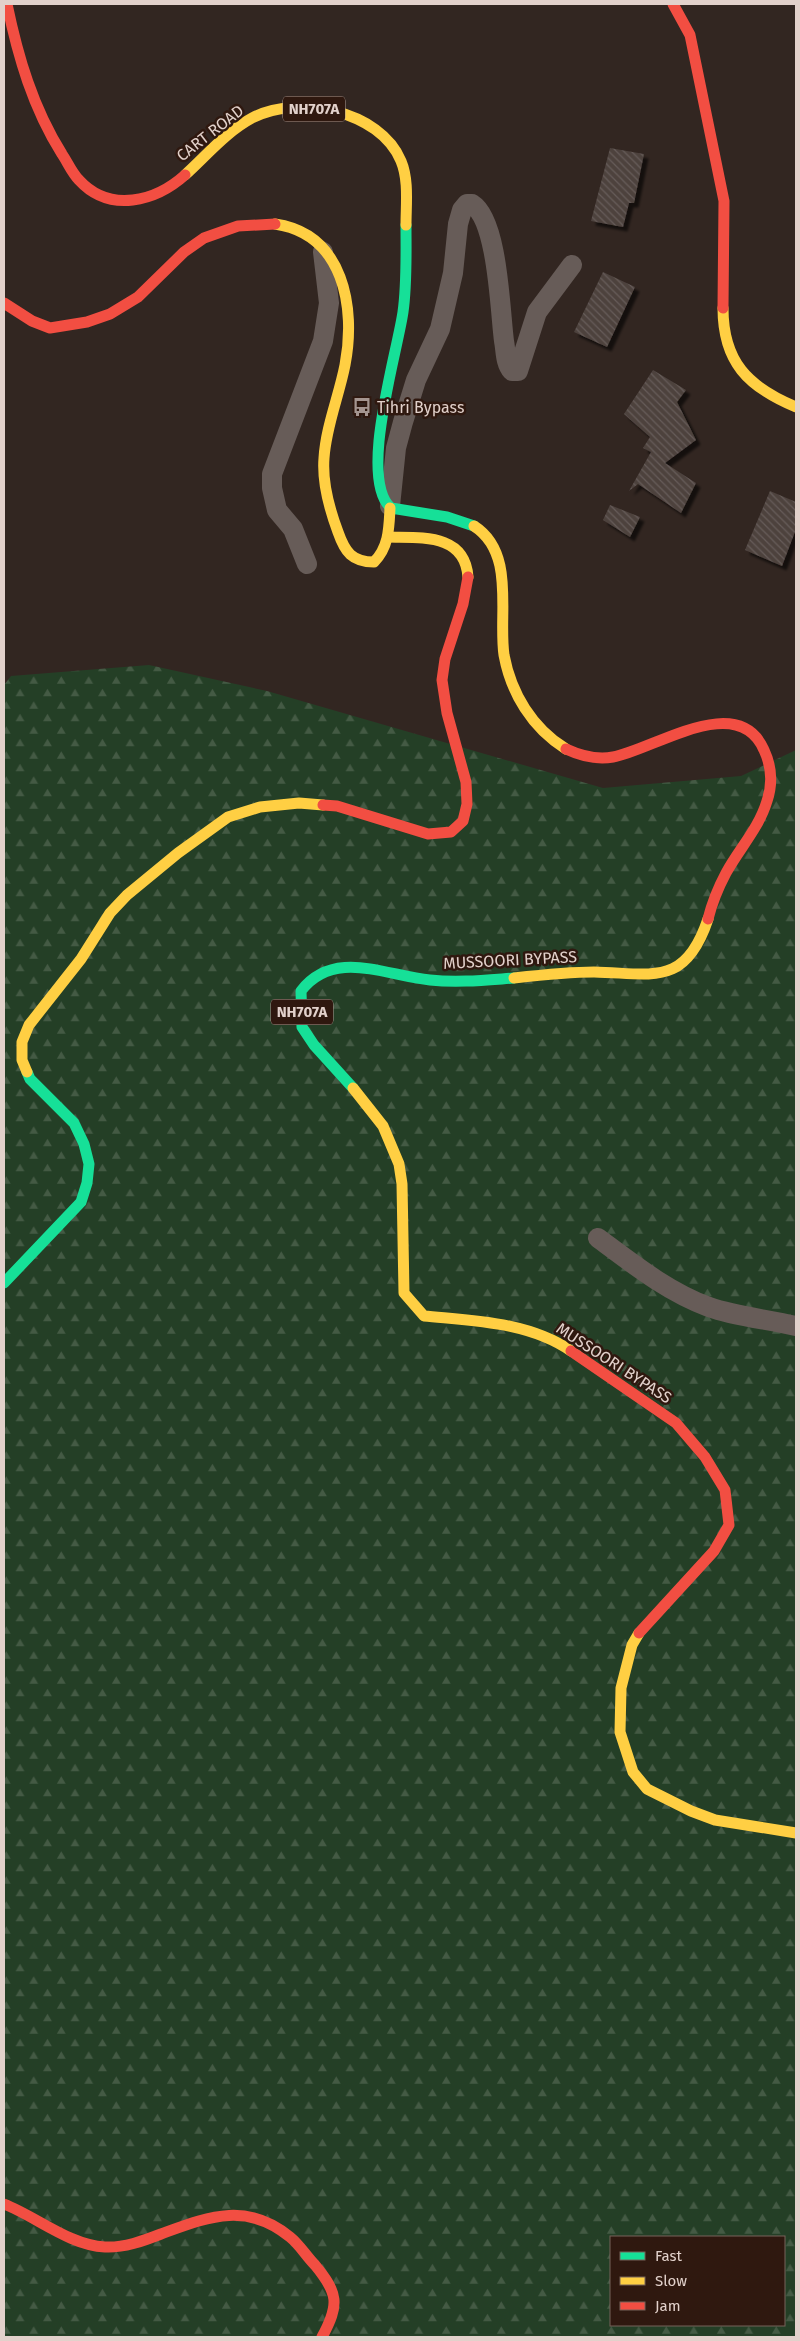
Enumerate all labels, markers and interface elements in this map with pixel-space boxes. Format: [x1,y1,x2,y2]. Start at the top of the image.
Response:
road number: NH707A [283,96,345,122]
street label: CART ROAD [173,101,247,165]
bus stop icon: Tihri Bypass [351,396,373,418]
place label: Tihri Bypass [377,398,464,417]
street label: MUSSOORI BYPASS [443,947,578,973]
road number: NH707A [271,1000,333,1024]
street label: MUSSOORI BYPASS [553,1319,676,1408]
legend [610,2236,785,2326]
text: Fast [655,2247,682,2265]
text: Slow [655,2272,687,2290]
text: Jam [655,2297,681,2315]

